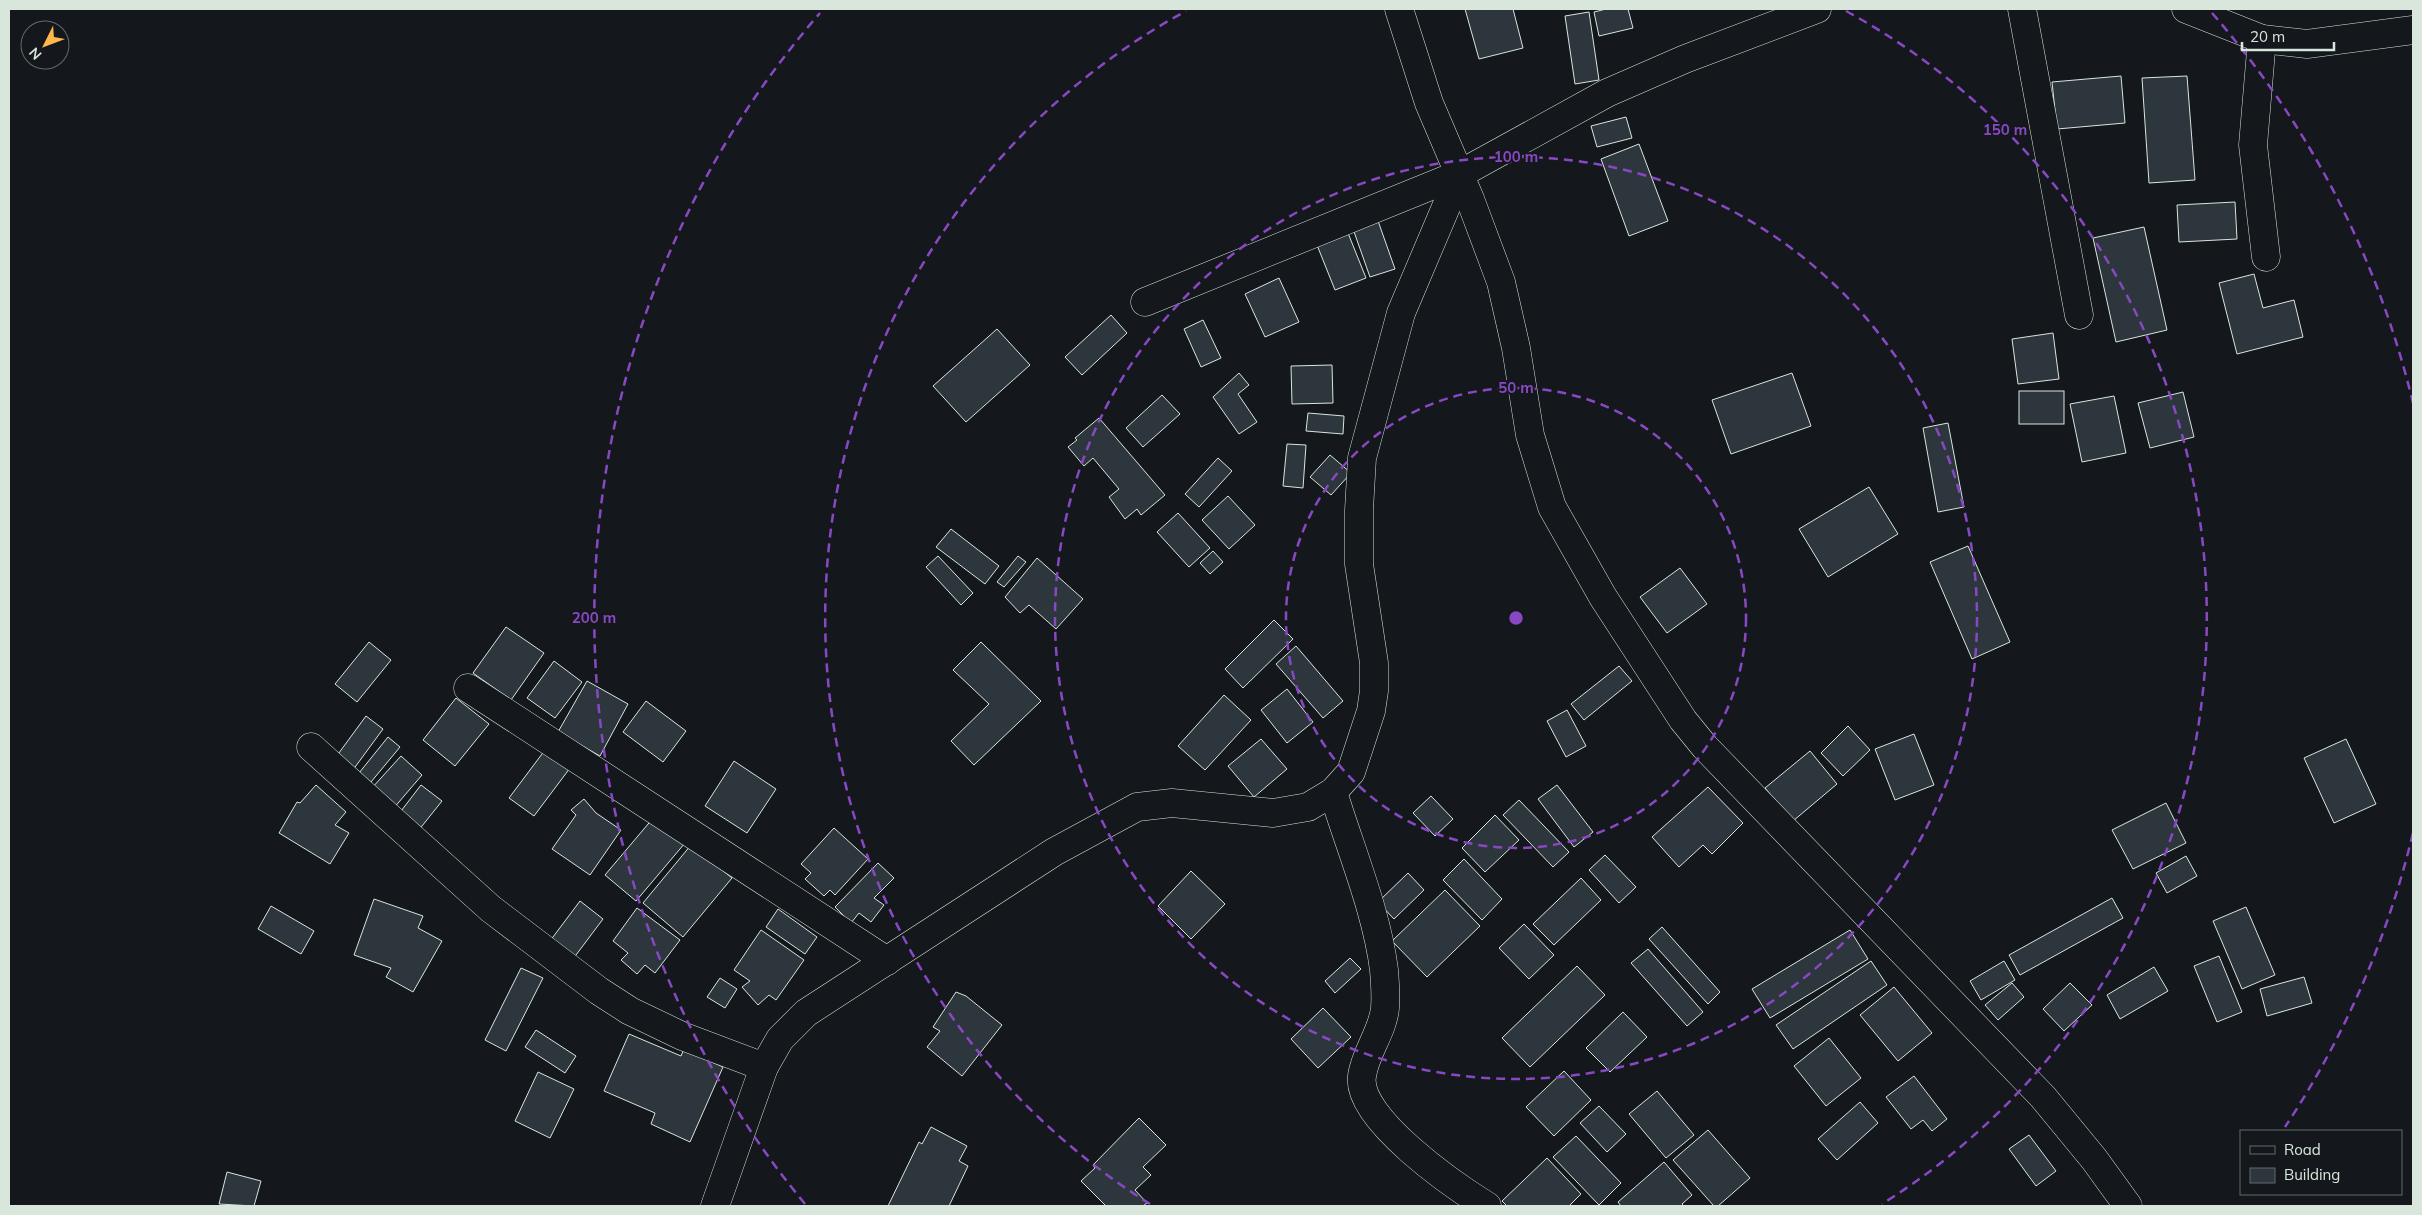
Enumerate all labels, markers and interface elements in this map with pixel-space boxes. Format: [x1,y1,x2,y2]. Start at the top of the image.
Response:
north arrow [20,20,70,70]
scale bar [2242,20,2334,52]
text: 20 m [2250,27,2285,46]
text: N [25,44,46,64]
text: 150 m [1983,120,2027,139]
text: 100 m [1494,147,1538,166]
text: 50 m [1498,378,1534,397]
text: 200 m [572,608,616,627]
centre of rings [1507,609,1525,627]
legend [2240,1130,2402,1195]
text: Road [2284,1140,2321,1159]
text: Building [2284,1165,2340,1184]

